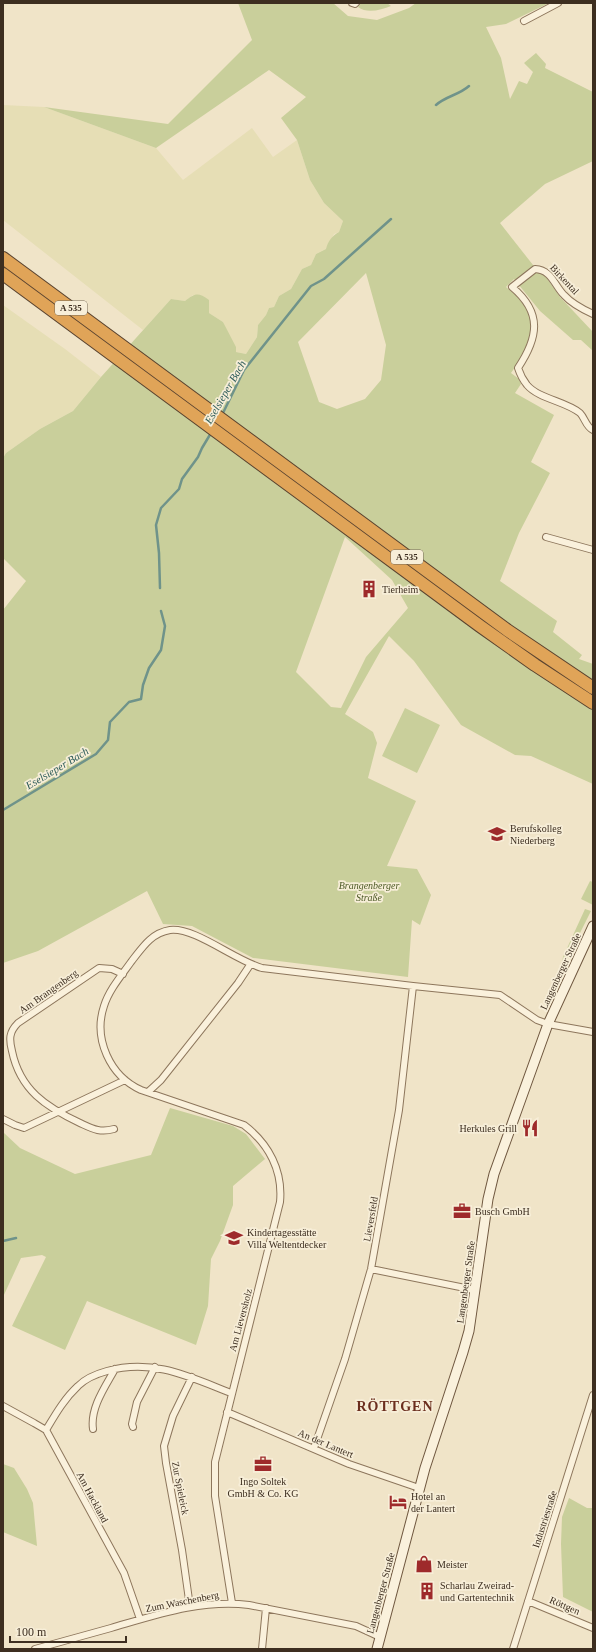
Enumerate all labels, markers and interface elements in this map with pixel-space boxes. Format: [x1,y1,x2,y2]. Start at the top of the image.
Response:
street label: Birkental [548,262,581,297]
road number: A 535 [55,301,87,315]
water label: Eselsieper Bach [202,358,248,427]
road number: A 535 [391,550,423,564]
building icon: Tierheim [359,579,379,599]
place label: Tierheim [382,584,419,595]
water label: Eselsieper Bach [23,744,91,792]
place label: Berufskolleg Niederberg [510,823,562,846]
school or university icon: Berufskolleg Niederberg [487,824,507,844]
park label: Brangenberger Straße [339,880,399,903]
street label: Langenberger Straße [538,931,583,1011]
street label: Am Brangenberg [17,967,80,1016]
restaurant icon: Herkules Grill [520,1118,540,1138]
place label: Herkules Grill [460,1123,517,1134]
street label: Lieversfeld [361,1196,380,1242]
office icon: Busch GmbH [452,1201,472,1221]
place label: Busch GmbH [475,1206,530,1217]
place label: Kindertagesstätte Villa Weltentdecker [247,1227,327,1250]
school or university icon: Kindertagesstätte Villa Weltentdecker [224,1228,244,1248]
street label: Langenberger Straße [454,1239,477,1324]
street label: Am Lieversholz [227,1287,254,1353]
district label: RÖTTGEN [356,1398,434,1414]
street label: An der Lantert [297,1427,355,1460]
office icon: Ingo Soltek GmbH & Co. KG [253,1454,273,1474]
street label: Zur Spieleick [170,1460,191,1516]
street label: Am Hackland [75,1470,111,1524]
place label: Ingo Soltek GmbH & Co. KG [227,1476,299,1499]
street label: Industriestraße [530,1489,559,1549]
place label: Hotel an der Lantert [411,1491,455,1514]
hotel icon: Hotel an der Lantert [388,1492,408,1512]
street label: Langenberger Straße [364,1551,397,1635]
shop icon: Meister [414,1554,434,1574]
place label: Meister [437,1559,468,1570]
place label: Scharlau Zweirad- und Gartentechnik [440,1580,514,1603]
building icon: Scharlau Zweirad- und Gartentechnik [417,1581,437,1601]
street label: Zum Waschenberg [144,1589,220,1614]
street label: Röttgen [548,1594,582,1617]
scale bar [10,1618,126,1644]
text: 100 m [16,1625,47,1639]

